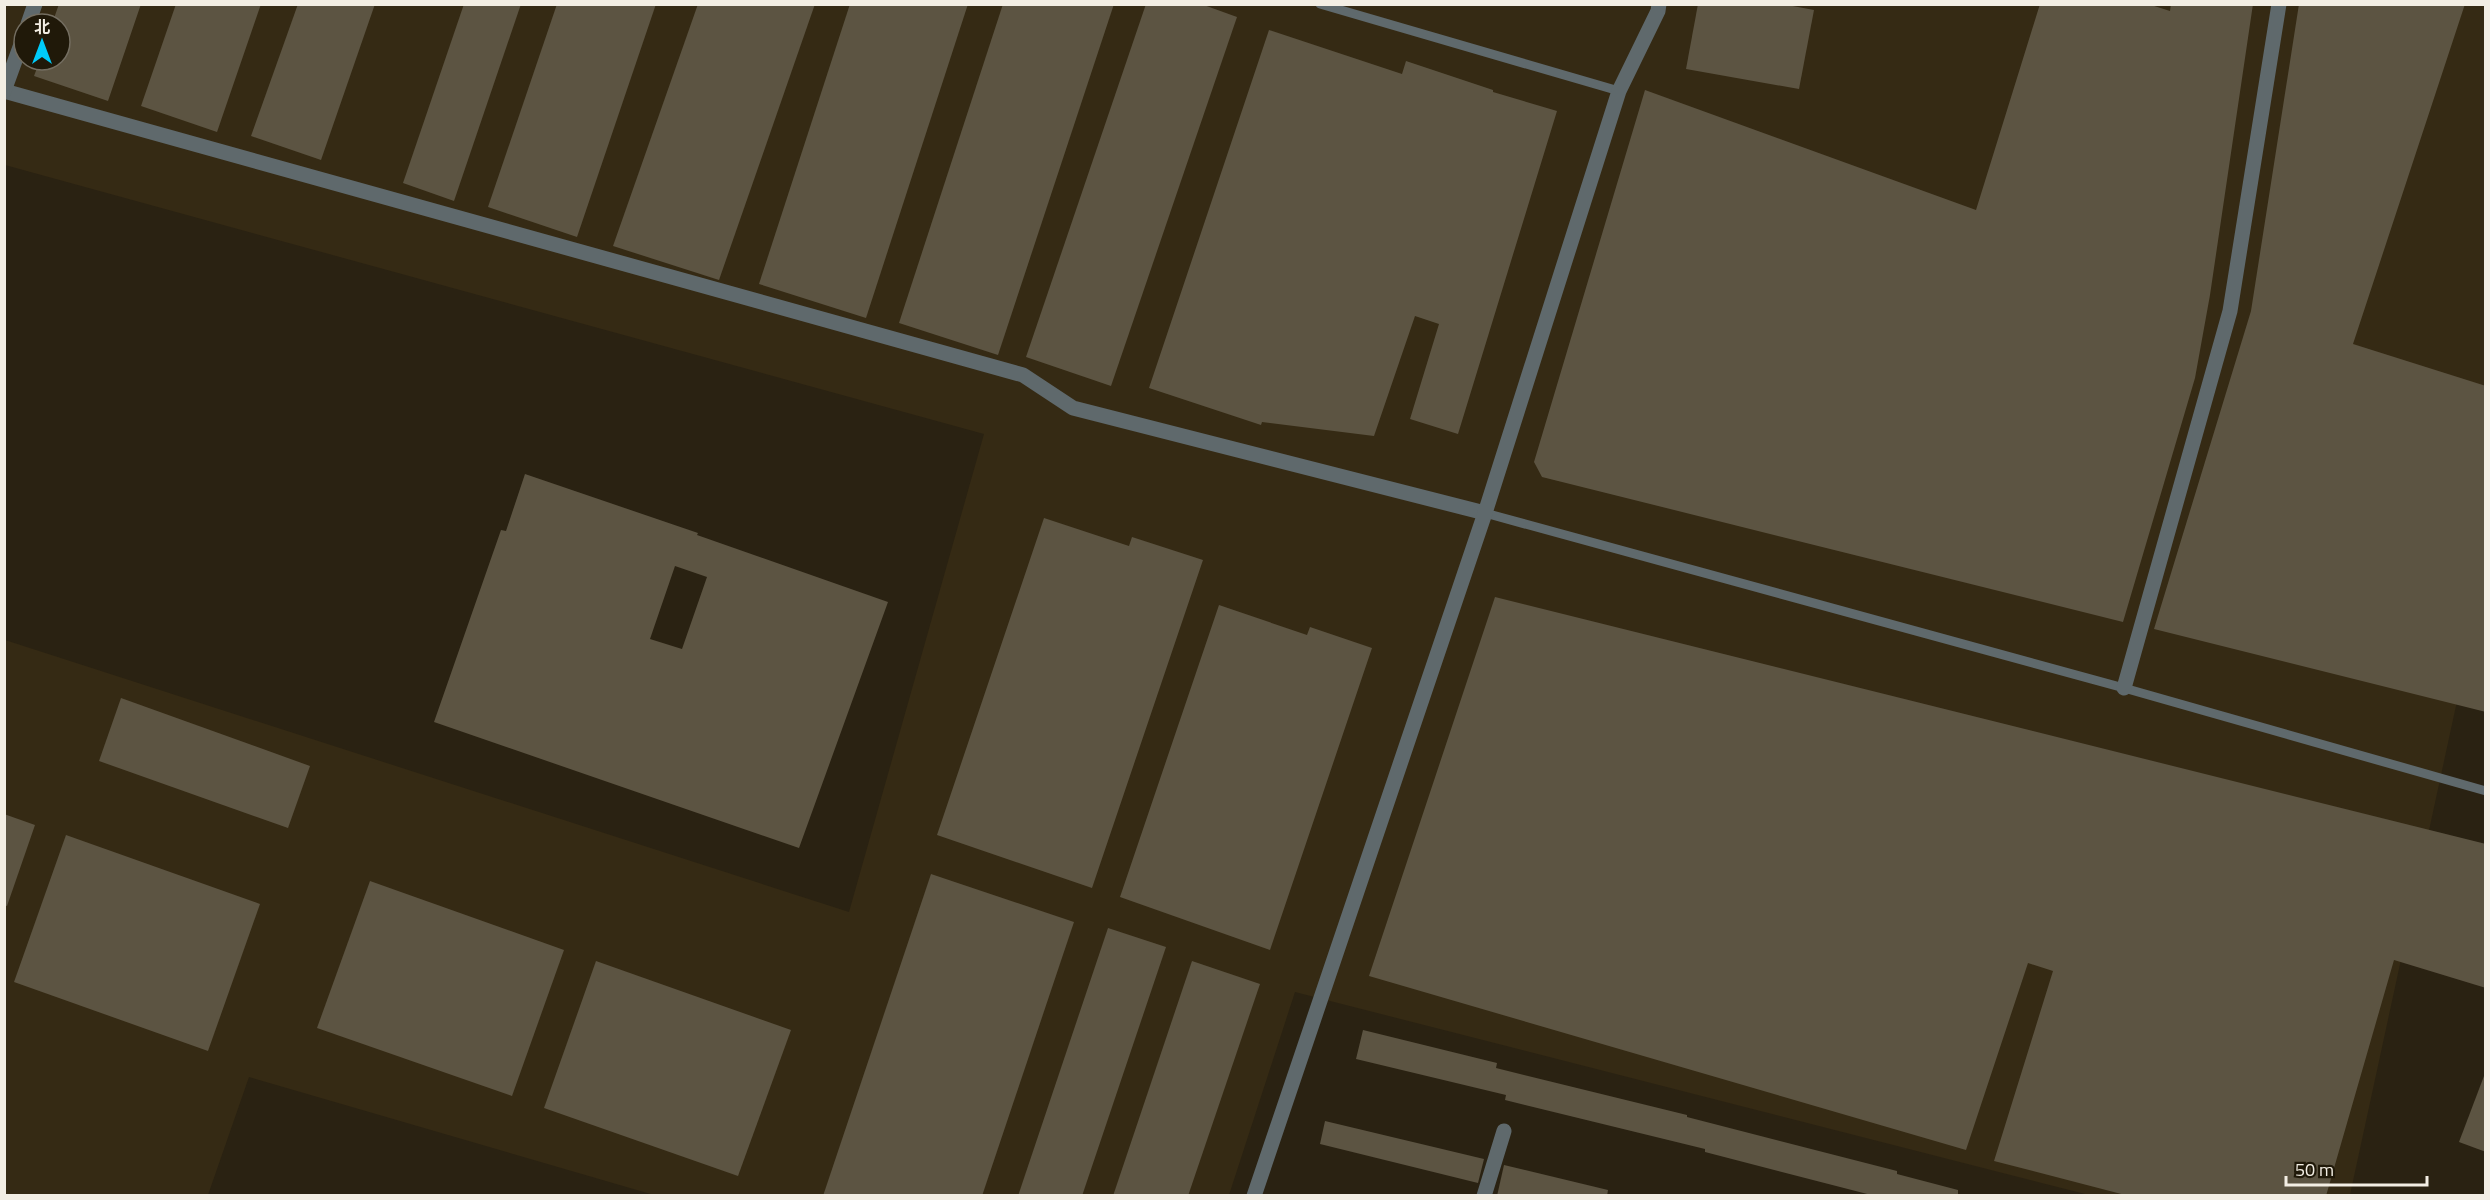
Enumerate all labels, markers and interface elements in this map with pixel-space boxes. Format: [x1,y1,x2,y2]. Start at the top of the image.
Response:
north arrow [12,12,72,72]
text: 北 [34,15,50,39]
scale bar [2286,1149,2427,1187]
text: 50 m [2295,1156,2334,1183]

